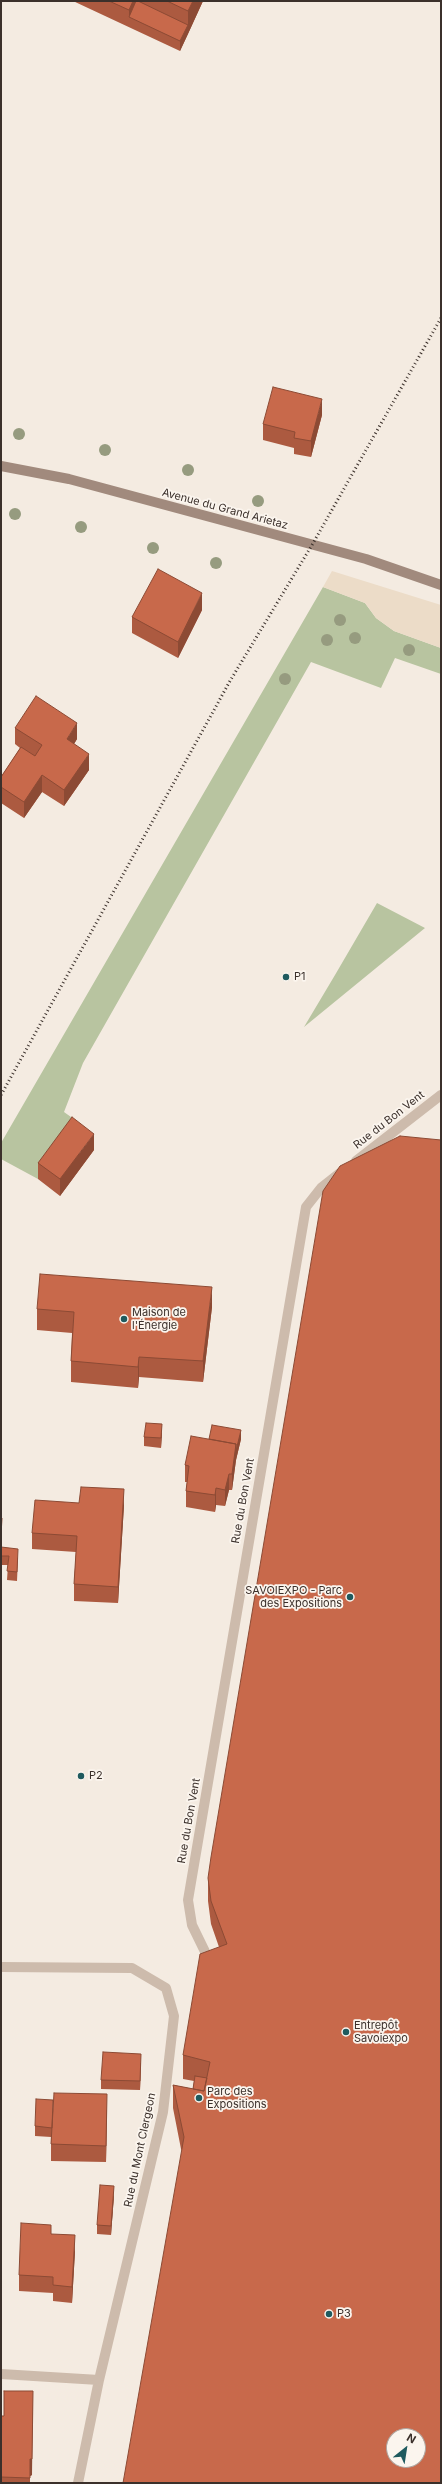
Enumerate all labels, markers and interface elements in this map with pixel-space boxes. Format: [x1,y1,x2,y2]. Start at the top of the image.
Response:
street label: Avenue du Grand Arietaz [161,486,289,532]
place label: P1 [294,970,305,984]
marker: P1 [281,972,291,982]
street label: Rue du Bon Vent [351,1088,427,1152]
place label: Maison de l'Énergie [132,1306,186,1332]
marker: Maison de l'Énergie [119,1314,129,1324]
street label: Rue du Bon Vent [229,1457,257,1545]
place label: SAVOIEXPO - Parc des Expositions [245,1584,342,1610]
marker: SAVOIEXPO - Parc des Expositions [345,1592,355,1602]
place label: P2 [89,1769,103,1783]
marker: P2 [76,1771,86,1781]
street label: Rue du Bon Vent [175,1777,203,1865]
place label: Entrepôt Savoiexpo [354,2019,408,2045]
marker: Entrepôt Savoiexpo [341,2027,351,2037]
place label: Parc des Expositions [207,2085,267,2111]
street label: Rue du Mont Clergeon [121,2092,159,2208]
marker: Parc des Expositions [194,2093,204,2103]
place label: P3 [337,2307,351,2321]
marker: P3 [324,2309,334,2319]
north arrow [386,2428,426,2468]
text: N [404,2430,419,2447]

